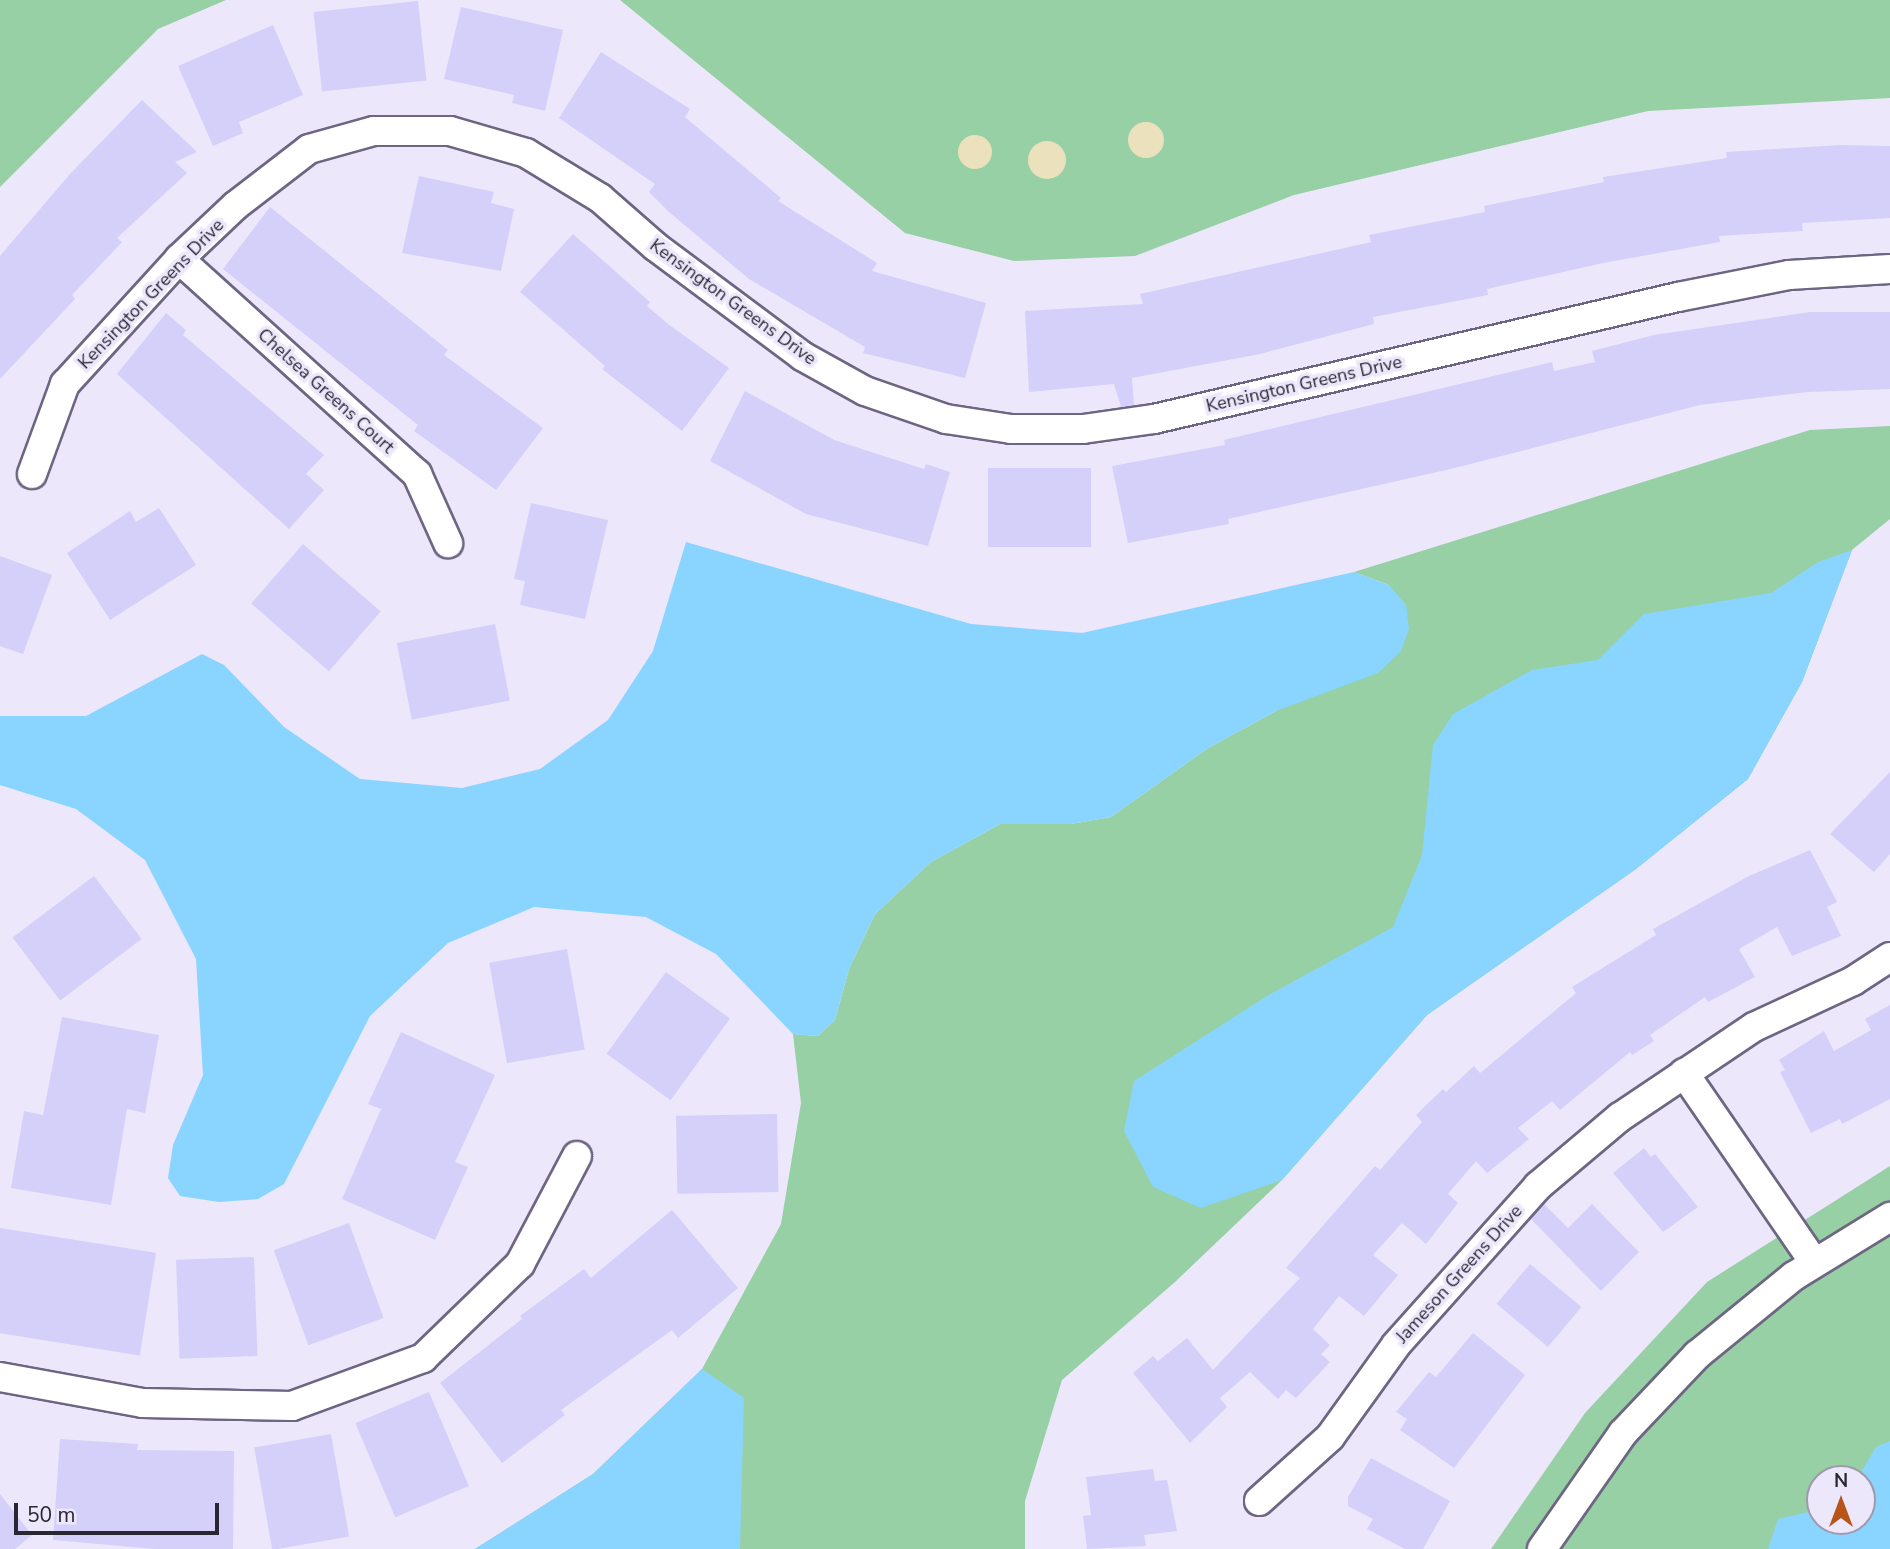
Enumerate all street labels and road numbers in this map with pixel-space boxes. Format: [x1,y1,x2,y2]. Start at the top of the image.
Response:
street label: Kensington Greens Drive [74,214,228,374]
street label: Kensington Greens Drive [646,234,820,370]
street label: Chelsea Greens Court [253,324,399,458]
street label: Kensington Greens Drive [1204,351,1404,417]
street label: Jameson Greens Drive [1391,1200,1527,1348]

